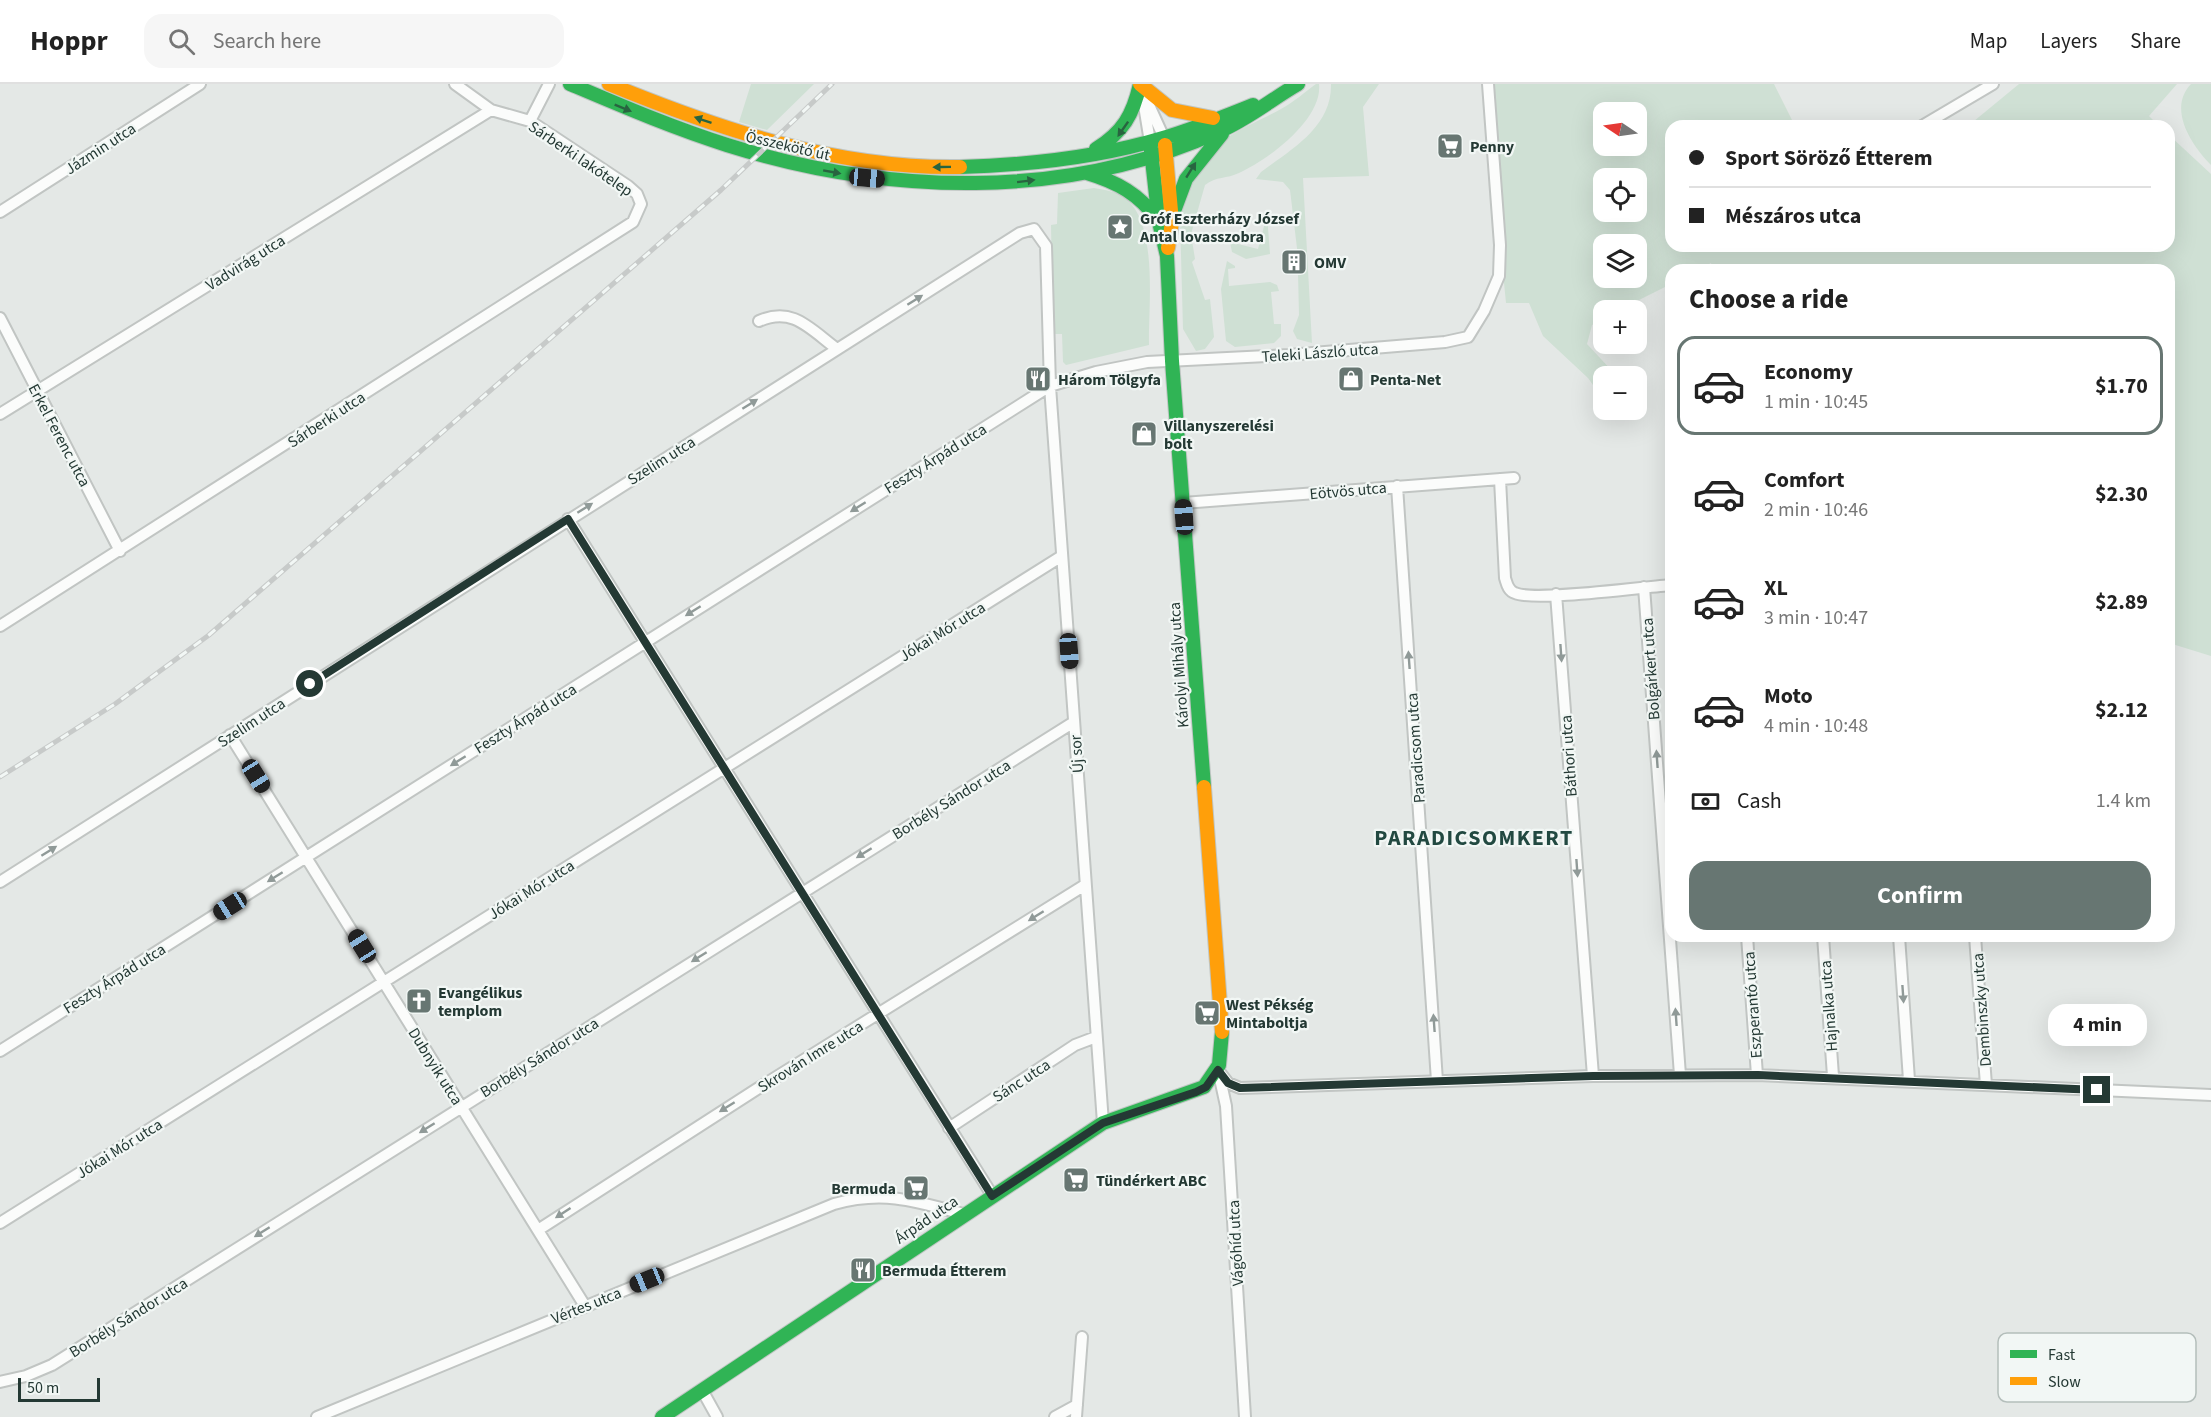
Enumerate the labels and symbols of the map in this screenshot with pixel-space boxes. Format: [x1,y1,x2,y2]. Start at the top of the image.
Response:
north arrow [1593,102,1647,156]
one-way arrow [614,104,632,113]
one-way arrow [694,115,712,125]
street label: Sárberki lakótelep [524,116,637,202]
street label: Jázmin utca [61,118,140,180]
one-way arrow [1117,120,1129,136]
street label: Összekötő út [743,126,833,166]
supermarket icon: Penny [1435,131,1465,161]
place label: Penny [1470,136,1515,158]
one-way arrow [933,162,952,172]
one-way arrow [1185,162,1196,178]
car [848,167,886,189]
one-way arrow [823,168,842,177]
one-way arrow [1017,177,1036,186]
place label: Gróf Eszterházy József Antal lovasszobra [1139,208,1299,248]
place icon: Gróf Eszterházy József Antal lovasszobra [1105,212,1135,242]
street label: Vadvirág utca [202,230,289,296]
building icon: OMV [1279,247,1309,277]
place label: OMV [1314,252,1347,274]
one-way arrow [907,294,923,305]
street label: Teleki László utca [1261,338,1379,368]
restaurant icon: Három Tölgyfa [1023,364,1053,394]
shop icon: Penta-Net [1336,364,1366,394]
place label: Három Tölgyfa [1058,369,1161,391]
place label: Penta-Net [1370,369,1441,391]
street label: Erkel Ferenc utca [23,380,96,491]
street label: Sárberki utca [283,386,370,453]
one-way arrow [742,399,758,410]
place label: Villanyszerelési bolt [1163,415,1274,455]
street label: Feszty Árpád utca [880,418,991,499]
shop icon: Villanyszerelési bolt [1129,419,1159,449]
street label: Szelim utca [623,431,700,490]
street label: Eötvös utca [1309,477,1387,505]
car [1174,498,1194,536]
one-way arrow [850,501,866,512]
one-way arrow [577,503,594,514]
street label: Jókai Mór utca [895,597,990,667]
street label: Károlyi Mihály utca [1164,601,1194,729]
one-way arrow [685,606,701,617]
street label: Bolgárkert utca [1636,617,1666,721]
car [1059,632,1079,670]
one-way arrow [1556,643,1566,662]
one-way arrow [1404,651,1414,670]
route start [296,670,323,697]
street label: Feszty Árpád utca [470,678,581,759]
street label: Paradicsom utca [1401,692,1431,804]
street label: Szelim utca [213,693,290,753]
street label: Báthori utca [1555,714,1583,798]
street label: Új sor [1065,734,1089,774]
one-way arrow [1652,750,1662,769]
one-way arrow [450,755,466,766]
street label: Borbély Sándor utca [888,755,1015,845]
car [239,756,273,796]
district label: PARADICSOMKERT [1374,822,1574,854]
one-way arrow [41,845,57,856]
one-way arrow [856,848,872,859]
street label: Jókai Mór utca [484,855,579,925]
one-way arrow [1572,859,1582,878]
one-way arrow [267,871,284,882]
car [210,889,250,923]
one-way arrow [1027,910,1044,921]
car [345,926,379,966]
street label: Feszty Árpád utca [59,938,170,1019]
one-way arrow [691,951,707,962]
street label: Eszperantó utca [1738,951,1768,1059]
street label: Dembinszky utca [1967,952,1997,1067]
street label: Hajnalka utca [1815,960,1843,1052]
place label: Evangélikus templom [438,982,522,1022]
one-way arrow [1899,985,1908,1004]
church icon: Evangélikus templom [404,986,434,1016]
place label: West Pékség Mintaboltja [1226,994,1314,1034]
supermarket icon: West Pékség Mintaboltja [1192,998,1222,1028]
callout: 4 min [2048,1003,2146,1045]
one-way arrow [1671,1007,1681,1026]
street label: Borbély Sándor utca [476,1013,603,1103]
one-way arrow [1429,1013,1438,1032]
street label: Skrován Imre utca [754,1016,868,1098]
street label: Dubnyik utca [403,1023,468,1110]
street label: Sánc utca [988,1054,1055,1108]
route end [2083,1076,2110,1103]
one-way arrow [719,1102,735,1113]
street label: Jókai Mór utca [72,1114,167,1184]
one-way arrow [419,1123,435,1134]
supermarket icon: Tündérkert ABC [1061,1165,1091,1195]
place label: Tündérkert ABC [1096,1170,1207,1192]
supermarket icon: Bermuda [901,1173,931,1203]
place label: Bermuda [831,1178,896,1200]
street label: Árpád utca [890,1191,963,1249]
street label: Vágóhíd utca [1223,1199,1249,1287]
one-way arrow [556,1207,572,1219]
one-way arrow [254,1227,270,1238]
restaurant icon: Bermuda Étterem [848,1255,878,1285]
place label: Bermuda Étterem [882,1260,1006,1282]
car [627,1265,667,1295]
street label: Borbély Sándor utca [65,1273,192,1363]
street label: Vértes utca [548,1282,625,1330]
legend [1998,1333,2196,1402]
text: Fast [2048,1344,2076,1366]
text: Slow [2048,1371,2081,1393]
scale bar [18,1375,100,1402]

